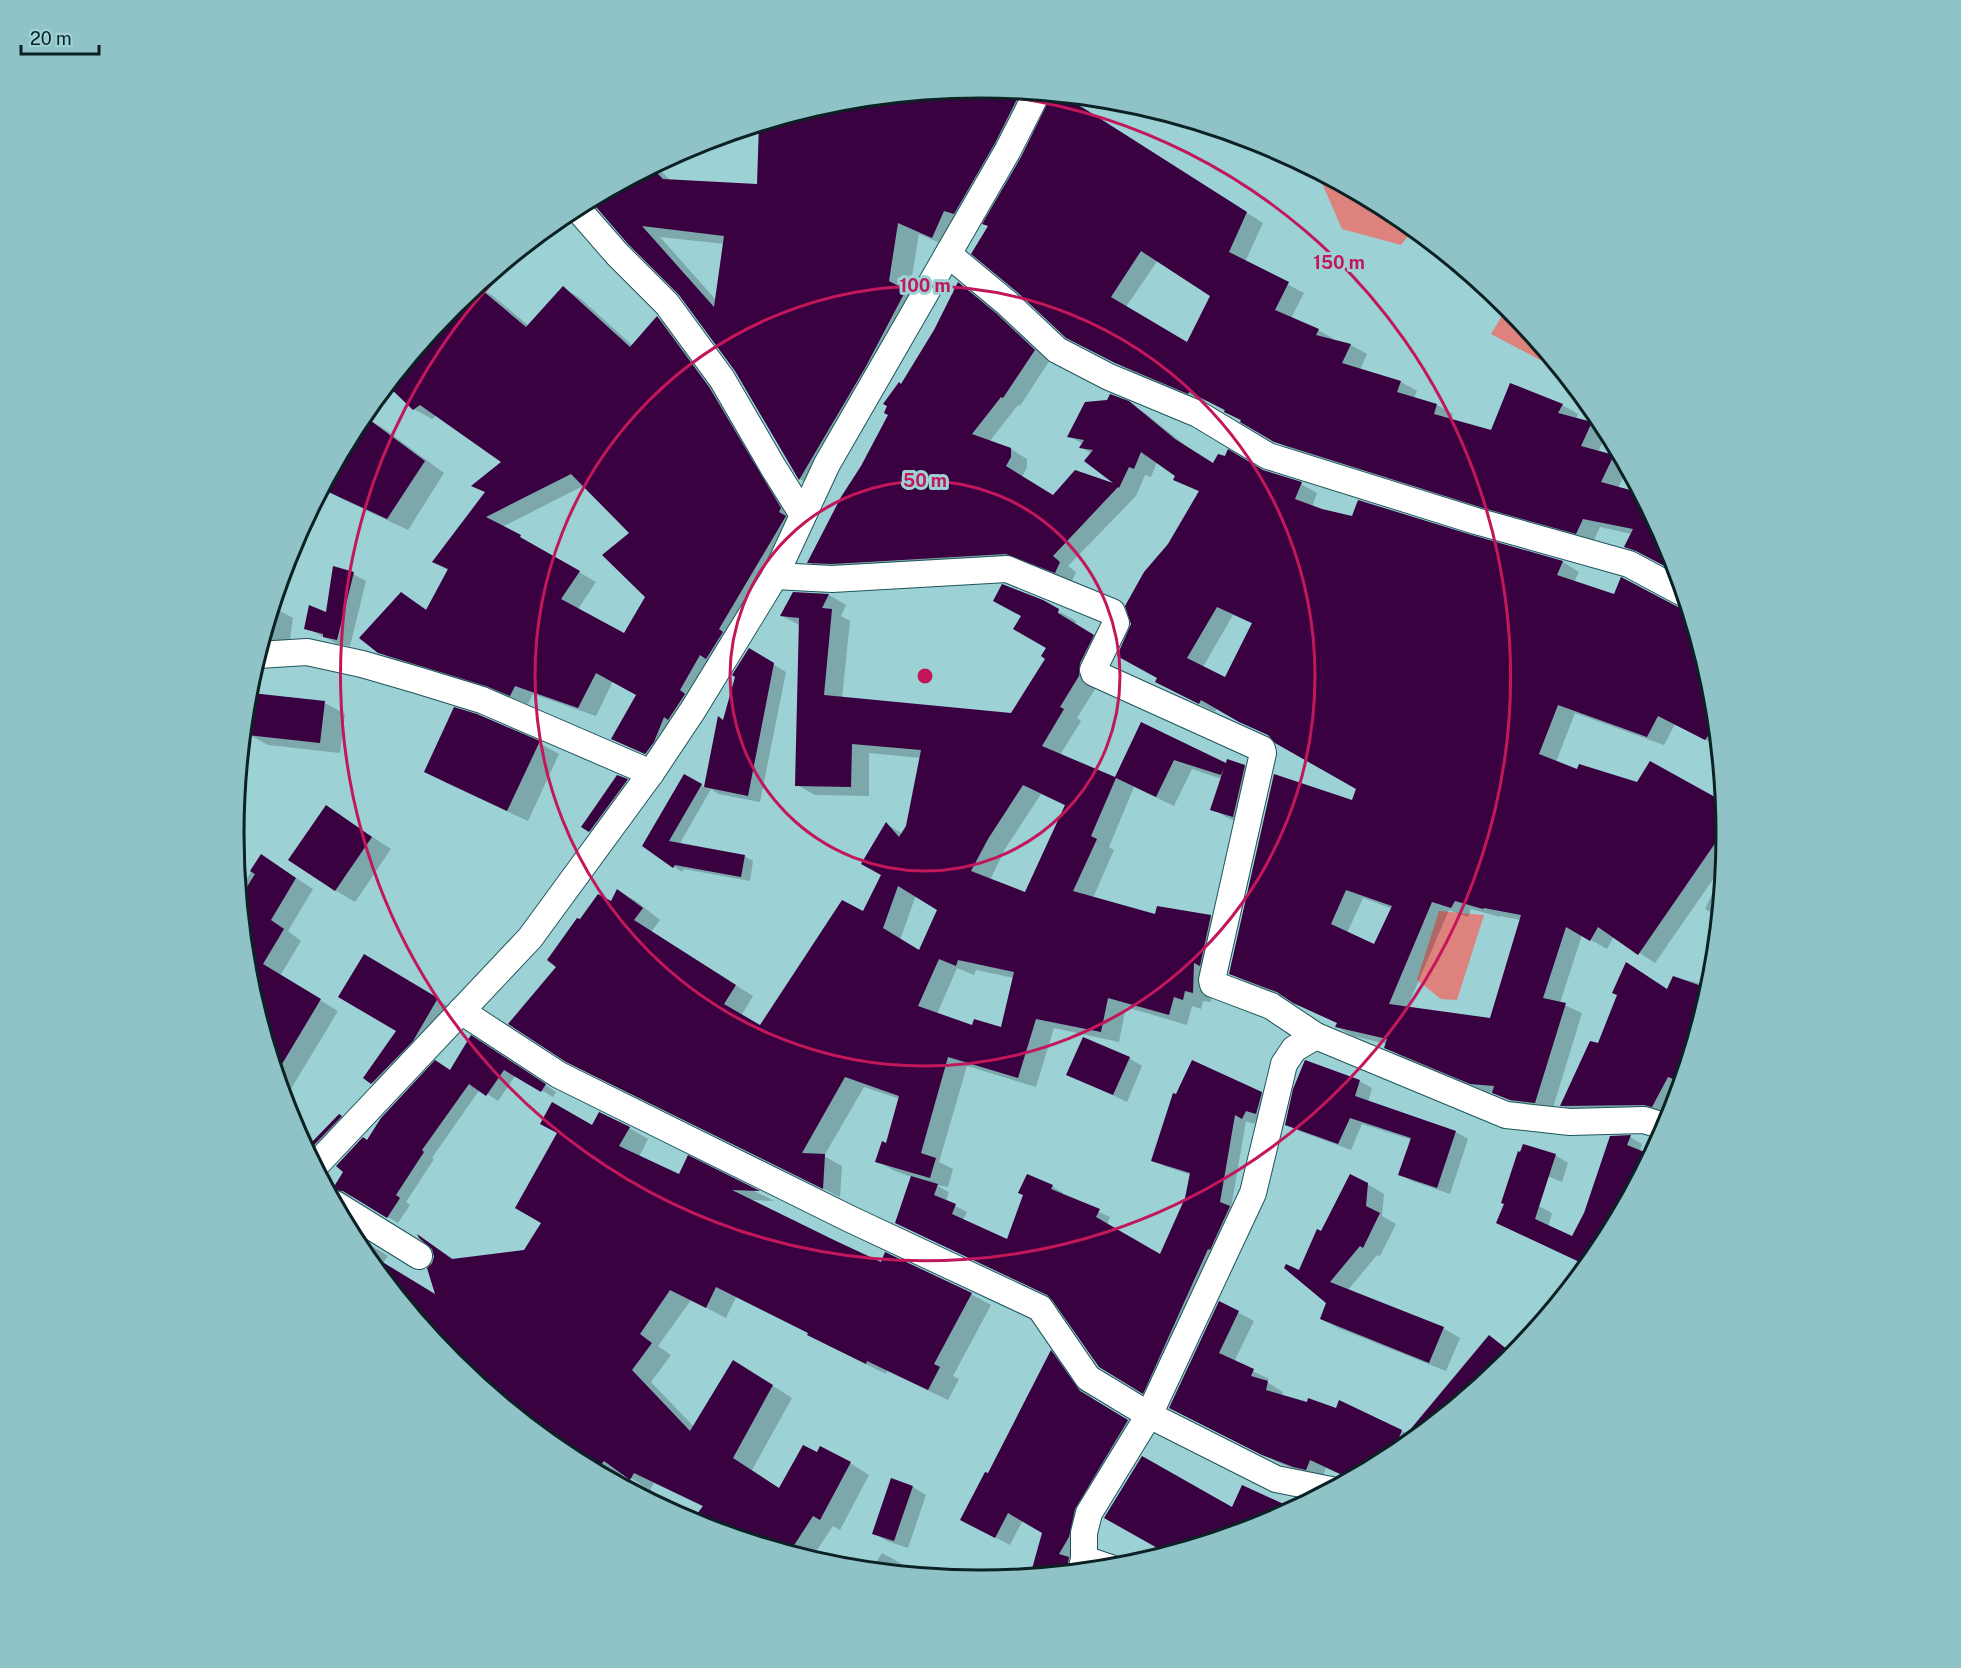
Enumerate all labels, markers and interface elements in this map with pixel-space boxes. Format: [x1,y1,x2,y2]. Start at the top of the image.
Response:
scale bar [21,18,99,56]
text: 20 m [30,28,72,49]
text: 150 m [1313,252,1365,273]
text: 100 m [899,275,951,296]
text: 50 m [903,470,947,491]
centre of rings [915,666,935,686]

